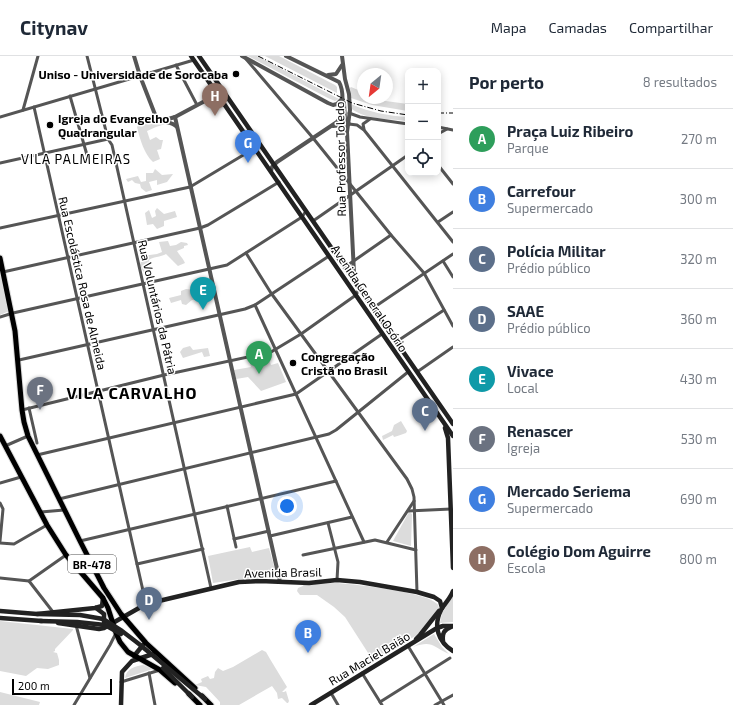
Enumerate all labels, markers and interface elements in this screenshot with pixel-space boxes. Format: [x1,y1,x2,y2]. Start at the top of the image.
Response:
text: Citynav [20,16,88,39]
text: Mapa [491,19,527,36]
text: Camadas [549,19,607,36]
text: Compartilhar [629,19,713,36]
place label: Uniso - Universidade de Sorocaba [38,67,228,81]
north arrow [357,68,393,104]
map controls [405,68,441,176]
button: + [405,68,441,104]
marker: Uniso - Universidade de Sorocaba [231,69,241,79]
text: Por perto [469,72,544,92]
text: 8 resultados [643,74,717,90]
pin: H [202,83,228,116]
street label: Rua Professor Toledo [332,101,348,217]
button: − [405,104,441,140]
place label: Igreja do Evangelho Quadrangular [58,111,169,140]
marker: Igreja do Evangelho Quadrangular [45,120,55,130]
text: Praça Luiz Ribeiro [507,122,633,140]
pin: G [235,130,261,163]
text: A [478,131,486,147]
text: 270 m [681,131,717,147]
button: locate [405,140,441,176]
text: Parque [507,140,549,156]
district label: VILA PALMEIRAS [21,151,131,167]
text: Carrefour [507,182,576,200]
text: B [478,191,486,207]
text: 300 m [680,191,717,207]
street label: Rua Escolástica Rosa de Almeida [56,195,110,371]
text: Supermercado [507,200,593,216]
street label: Rua Voluntários da Pátria [136,238,180,376]
street label: Avenida General Osório [329,242,411,354]
text: Polícia Militar [507,242,606,260]
text: C [478,251,486,267]
text: 320 m [680,251,717,267]
text: Prédio público [507,260,591,276]
pin: E [190,277,216,310]
text: SAAE [507,302,544,320]
text: D [478,311,486,327]
text: 360 m [680,311,717,327]
text: Prédio público [507,320,591,336]
pin: A [246,341,272,374]
place label: Congregação Cristã no Brasil [301,349,387,377]
marker: Congregação Cristã no Brasil [288,358,298,368]
text: Vivace [507,362,554,380]
text: E [478,371,486,387]
text: 430 m [680,371,717,387]
pin: F [27,377,53,410]
text: Local [507,380,538,396]
district label: VILA CARVALHO [67,383,197,402]
pin: C [412,398,438,431]
text: Renascer [507,422,573,440]
text: F [478,431,486,447]
text: 530 m [681,431,717,447]
text: Igreja [507,440,540,456]
text: Mercado Seriema [507,482,631,500]
text: G [478,491,486,507]
text: 690 m [680,491,717,507]
your location [277,496,297,516]
text: Supermercado [507,500,593,516]
text: Colégio Dom Aguirre [507,542,651,560]
text: H [478,551,486,567]
text: 800 m [679,551,717,567]
road number: BR-478 [68,555,116,573]
text: Escola [507,560,546,576]
street label: Avenida Brasil [244,564,322,580]
pin: D [136,587,162,620]
pin: B [295,620,321,653]
street label: Rua Maciel Baião [326,628,412,688]
scale bar [12,677,112,696]
text: 200 m [18,679,50,692]

